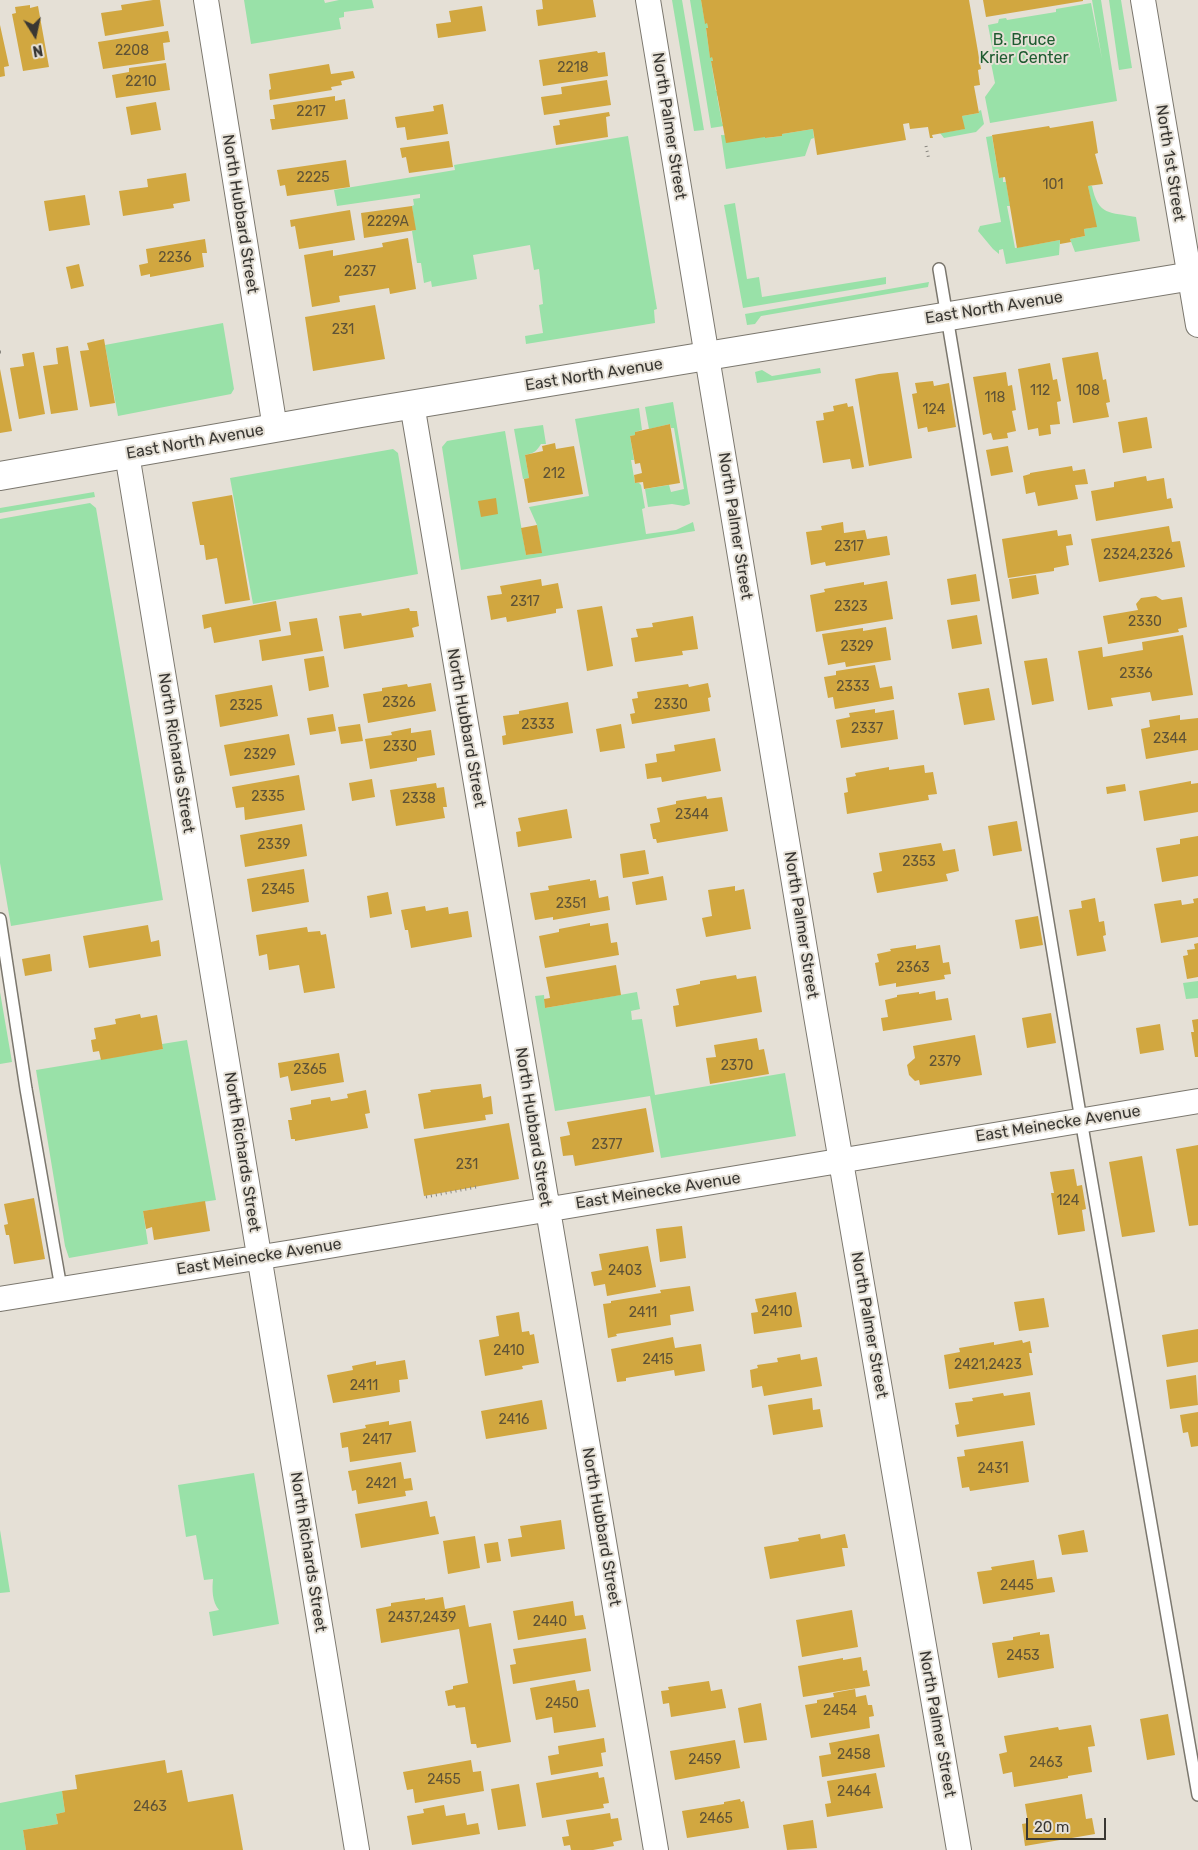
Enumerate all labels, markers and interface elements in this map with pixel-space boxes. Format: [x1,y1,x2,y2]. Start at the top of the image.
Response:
north arrow [10,10,60,60]
park label: B. Bruce Krier Center [979,30,1069,68]
text: N [31,41,44,60]
house number: 2208 [115,43,149,59]
street label: North Palmer Street [648,51,690,201]
house number: 2218 [557,60,589,76]
house number: 2210 [125,74,157,90]
street label: North 1st Street [1151,103,1189,223]
house number: 2217 [296,104,326,120]
street label: North Hubbard Street [218,133,262,295]
house number: 2225 [297,170,329,186]
house number: 101 [1043,177,1063,193]
house number: 2229A [367,214,409,230]
house number: 2236 [158,250,192,266]
house number: 2237 [344,264,376,280]
street label: East North Avenue [924,288,1064,328]
house number: 231 [332,322,354,338]
street label: East North Avenue [524,355,664,395]
house number: 112 [1030,383,1050,399]
house number: 108 [1076,383,1100,399]
house number: 118 [985,390,1005,406]
house number: 124 [923,402,945,418]
street label: East North Avenue [125,420,265,464]
street label: North Palmer Street [714,451,756,601]
house number: 212 [543,466,565,482]
house number: 2317 [834,539,864,555]
house number: 2324,2326 [1103,547,1173,563]
house number: 2317 [510,594,540,610]
house number: 2323 [834,599,868,615]
house number: 2330 [1128,614,1162,630]
house number: 2329 [840,639,874,655]
street label: North Hubbard Street [443,647,489,809]
house number: 2336 [1119,666,1153,682]
street label: North Richards Street [154,672,198,834]
house number: 2333 [836,679,870,695]
house number: 2326 [382,695,416,711]
house number: 2330 [654,697,688,713]
house number: 2325 [229,698,263,714]
house number: 2333 [521,717,555,733]
house number: 2337 [851,721,883,737]
house number: 2344 [1153,731,1187,747]
house number: 2330 [383,739,417,755]
house number: 2329 [243,747,277,763]
house number: 2335 [251,789,285,805]
house number: 2338 [402,791,436,807]
house number: 2344 [675,807,709,823]
house number: 2339 [257,837,291,853]
street label: North Palmer Street [780,850,822,1000]
house number: 2353 [902,854,936,870]
house number: 2345 [261,882,295,898]
house number: 2351 [556,896,586,912]
house number: 2363 [896,960,930,976]
street label: North Hubbard Street [511,1046,555,1208]
house number: 2379 [929,1054,961,1070]
house number: 2370 [721,1058,753,1074]
house number: 2365 [293,1062,327,1078]
street label: North Richards Street [220,1071,264,1233]
street label: East Meinecke Avenue [974,1101,1142,1147]
house number: 2377 [592,1137,622,1153]
house number: 231 [456,1157,478,1173]
street label: East Meinecke Avenue [574,1168,742,1214]
house number: 124 [1057,1193,1079,1209]
street label: East Meinecke Avenue [175,1234,343,1280]
street label: North Palmer Street [847,1250,891,1400]
house number: 2403 [608,1263,642,1279]
house number: 2410 [761,1304,793,1320]
house number: 2411 [629,1305,657,1321]
house number: 2410 [493,1343,525,1359]
house number: 2415 [643,1352,673,1368]
house number: 2421,2423 [954,1357,1022,1373]
house number: 2411 [350,1378,378,1394]
house number: 2416 [499,1412,529,1428]
house number: 2417 [362,1432,392,1448]
street label: North Hubbard Street [578,1446,624,1608]
house number: 2431 [978,1461,1008,1477]
street label: North Richards Street [286,1471,330,1633]
house number: 2421 [366,1476,396,1492]
house number: 2445 [1000,1578,1034,1594]
house number: 2437,2439 [388,1610,456,1626]
house number: 2440 [533,1614,567,1630]
house number: 2453 [1006,1648,1040,1664]
street label: North Palmer Street [915,1649,959,1799]
house number: 2450 [545,1696,579,1712]
house number: 2454 [823,1703,857,1719]
house number: 2458 [837,1747,871,1763]
house number: 2459 [688,1752,722,1768]
house number: 2463 [1029,1755,1063,1771]
house number: 2455 [427,1772,461,1788]
house number: 2464 [837,1784,871,1800]
house number: 2463 [133,1799,167,1815]
scale bar [1028,1808,1108,1840]
house number: 2465 [699,1811,733,1827]
text: 20 m [1034,1818,1069,1836]

